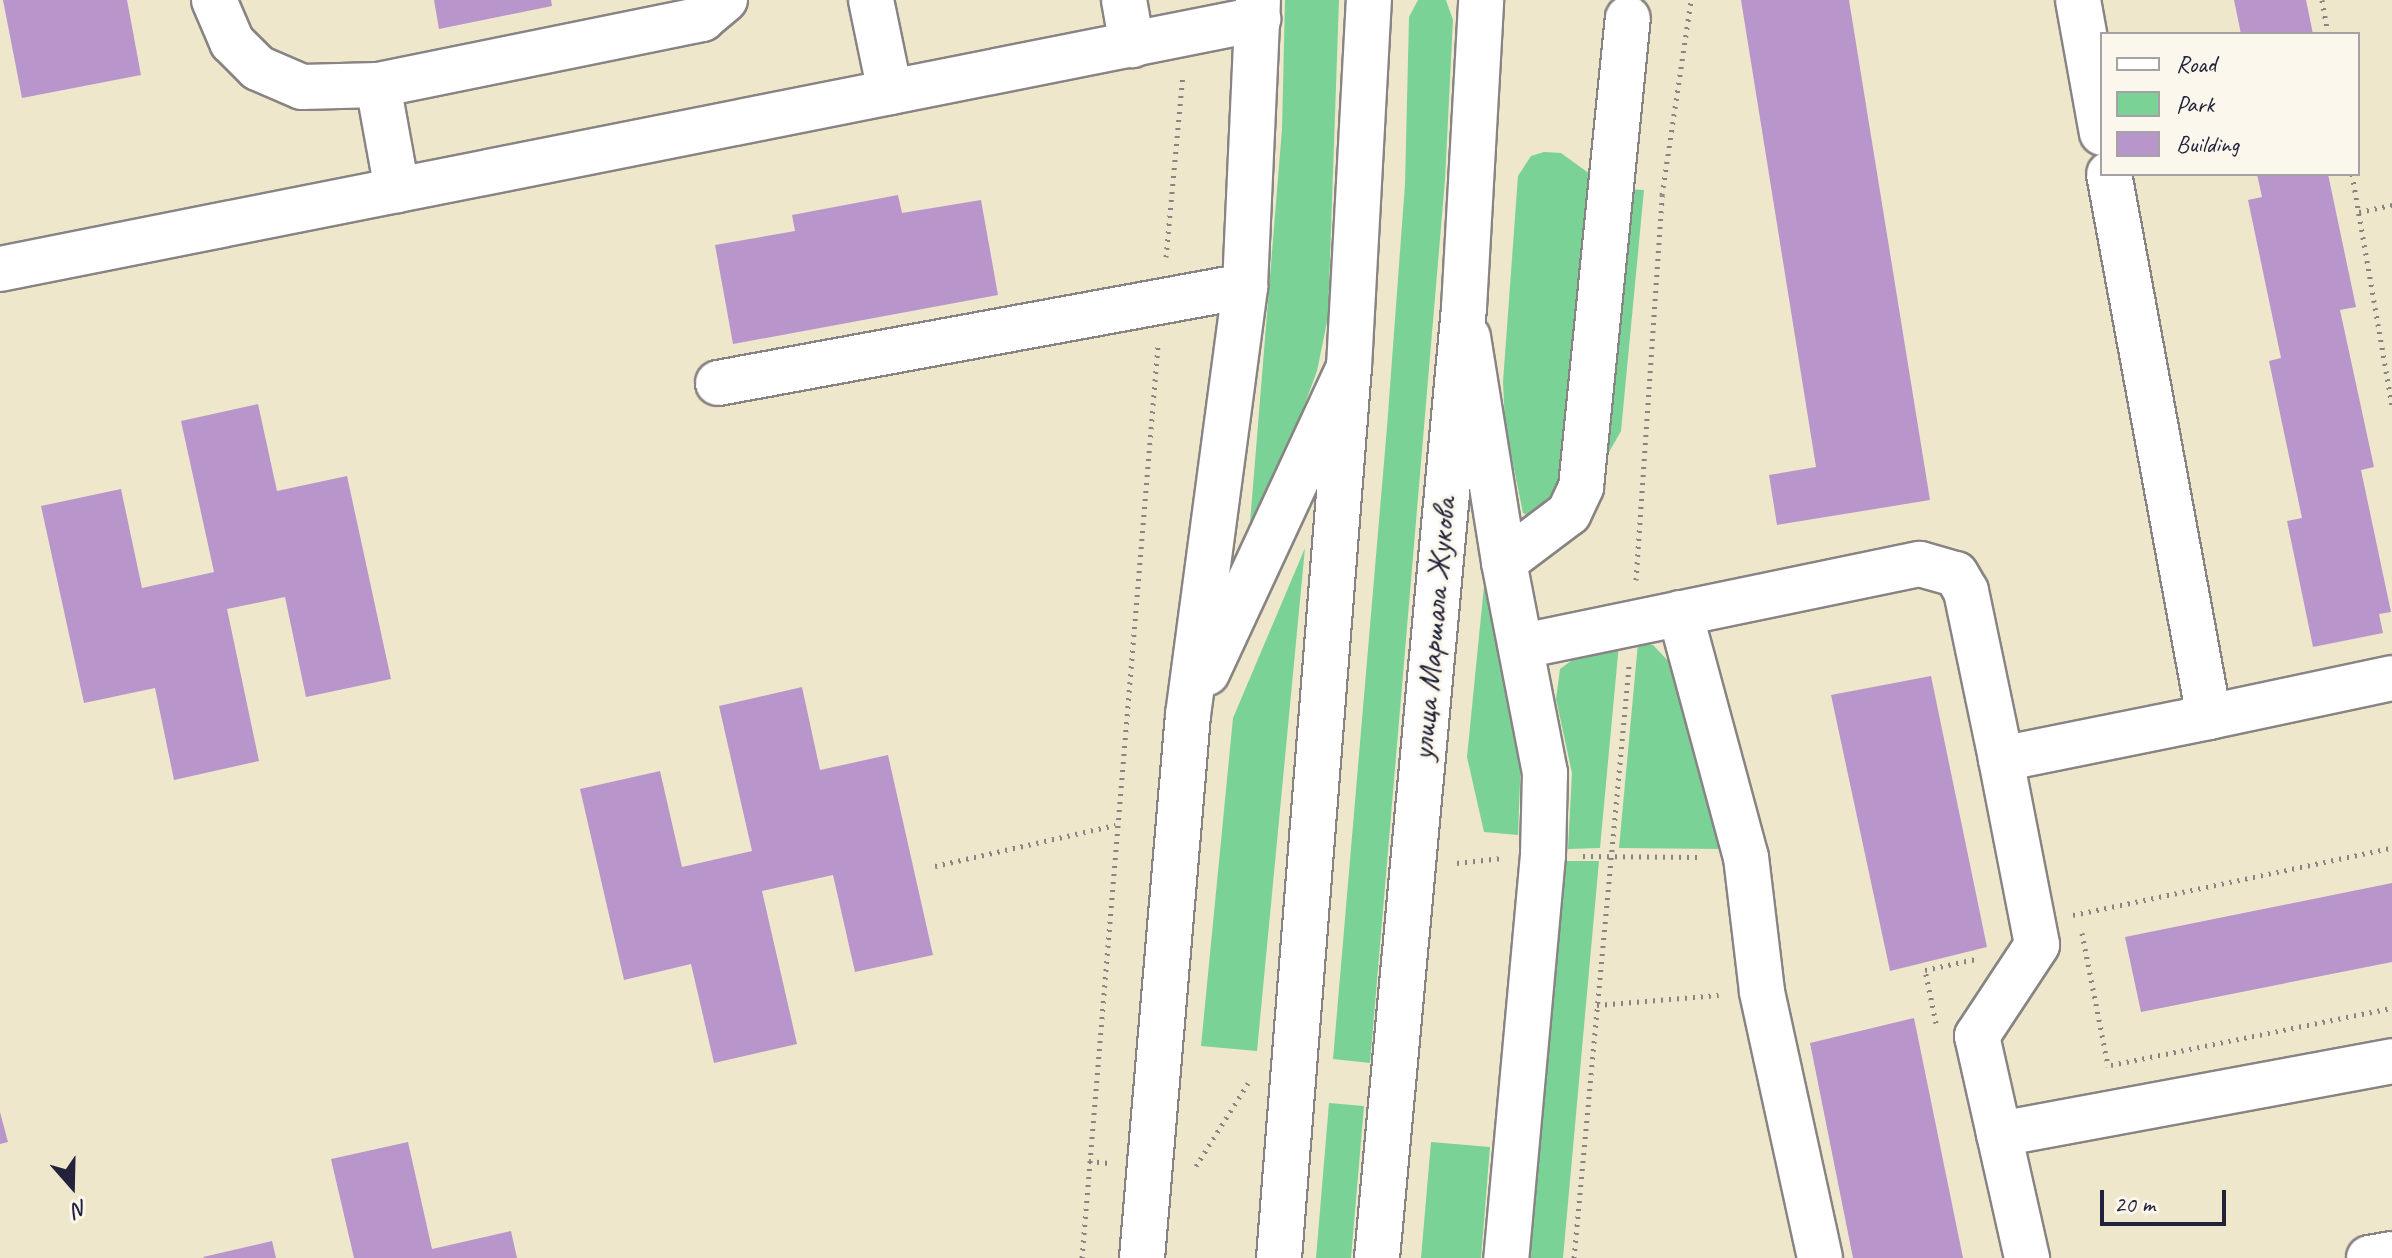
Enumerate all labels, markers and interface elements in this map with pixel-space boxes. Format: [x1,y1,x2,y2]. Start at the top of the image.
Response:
legend [2100,32,2360,176]
text: Road [2176,49,2216,79]
text: Park [2176,89,2214,119]
text: Building [2176,129,2239,159]
street label: улица Маршала Жукова [1403,497,1465,761]
north arrow [32,1146,112,1226]
scale bar [2104,1174,2230,1224]
text: 20 m [2114,1189,2155,1219]
text: N [69,1193,91,1224]

